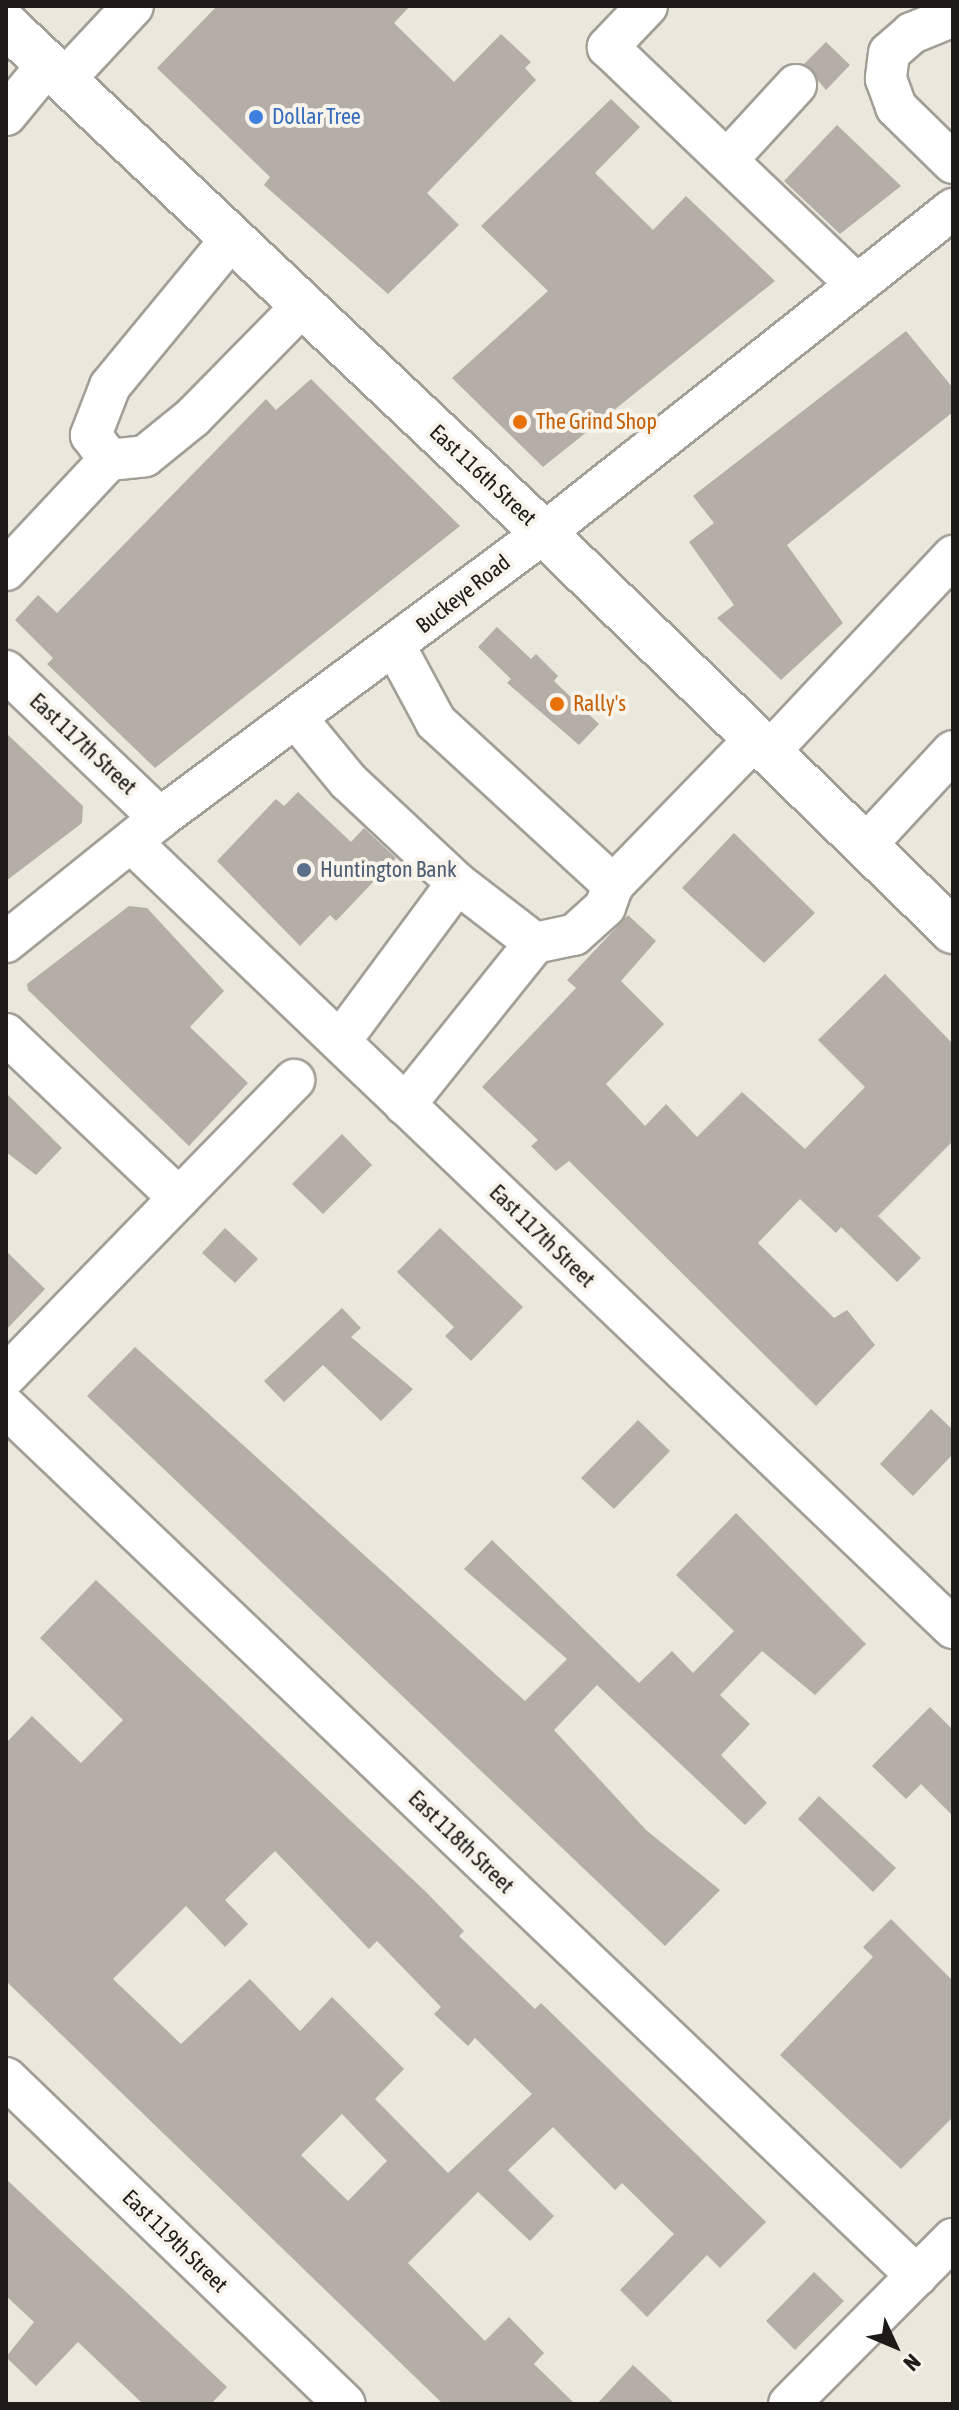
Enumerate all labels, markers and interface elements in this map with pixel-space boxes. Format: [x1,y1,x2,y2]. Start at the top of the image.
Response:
place label: Dollar Tree [272,104,361,130]
marker: Dollar Tree [247,108,265,126]
place label: The Grind Shop [536,409,657,435]
marker: The Grind Shop [511,413,529,431]
street label: East 116th Street [424,419,542,531]
street label: Buckeye Road [411,549,515,639]
street label: East 117th Street [24,688,142,800]
place label: Rally's [573,691,626,717]
marker: Rally's [548,695,566,713]
place label: Huntington Bank [320,857,457,883]
marker: Huntington Bank [295,861,313,879]
street label: East 117th Street [484,1179,600,1293]
street label: East 118th Street [403,1785,519,1899]
street label: East 119th Street [117,2184,233,2298]
north arrow [855,2306,935,2386]
text: N [898,2349,926,2376]

